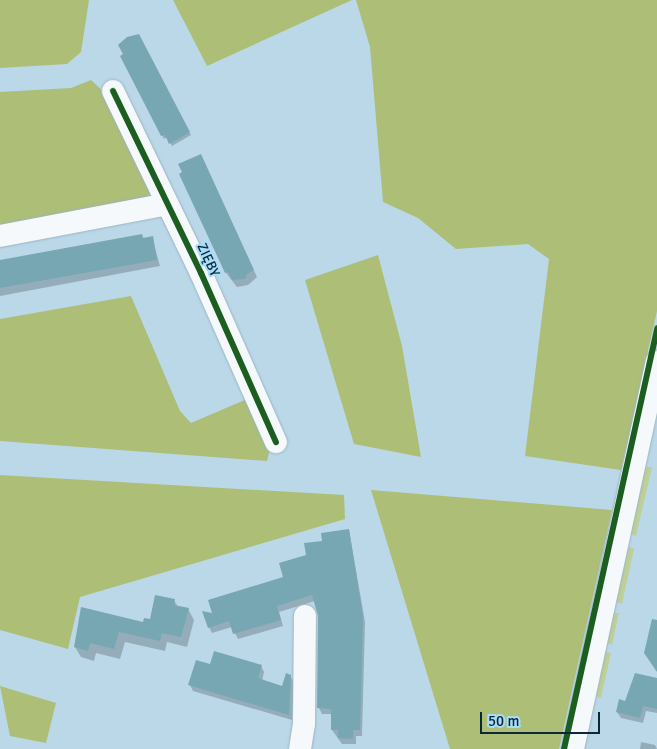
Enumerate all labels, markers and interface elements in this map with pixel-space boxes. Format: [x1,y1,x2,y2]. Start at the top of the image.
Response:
street label: ZIĘBY [193,241,223,279]
scale bar [482,702,602,734]
text: 50 m [488,712,519,730]

